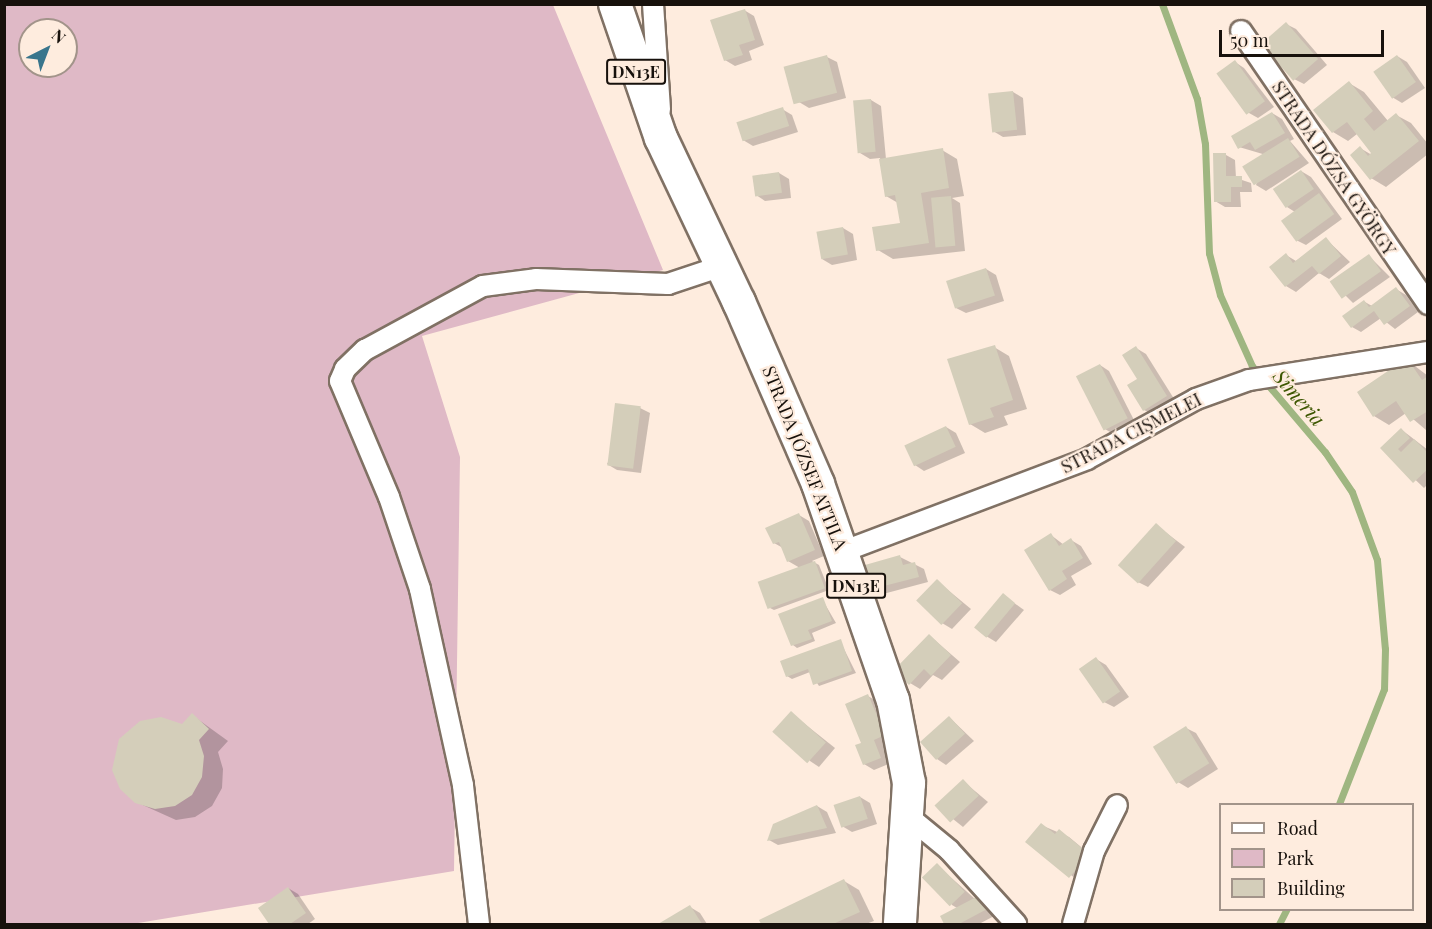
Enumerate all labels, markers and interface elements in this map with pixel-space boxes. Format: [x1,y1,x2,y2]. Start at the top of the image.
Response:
north arrow [18,18,78,78]
scale bar [1222,18,1387,56]
text: N [48,24,70,47]
text: 50 m [1230,28,1269,52]
road number: DN13E [606,59,666,85]
street label: STRADA DÓZSA GYÖRGY [1268,77,1400,259]
street label: STRADA JÓZSEF ATTILA [758,362,852,554]
water label: Simeria [1269,364,1331,430]
street label: STRADA CIȘMELEI [1057,388,1205,478]
road number: DN13E [826,573,886,599]
legend [1219,803,1414,911]
text: Road [1277,816,1318,840]
text: Park [1277,846,1314,870]
text: Building [1277,876,1345,900]

